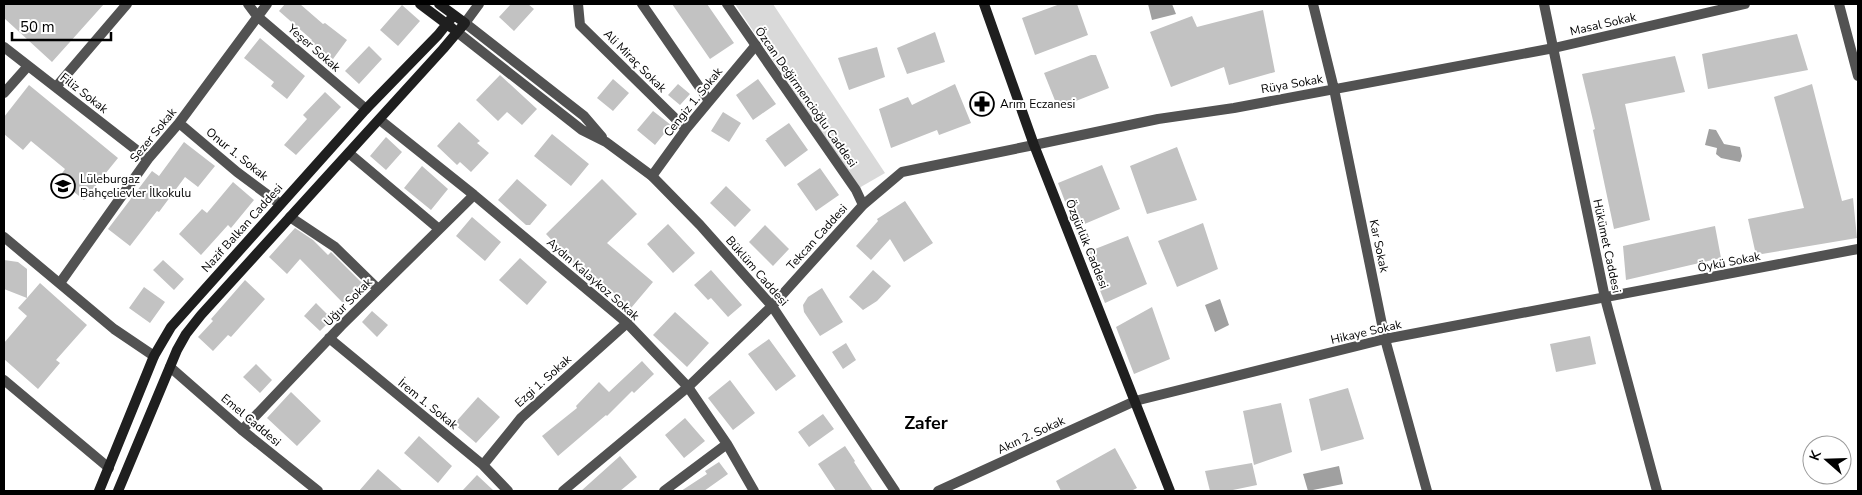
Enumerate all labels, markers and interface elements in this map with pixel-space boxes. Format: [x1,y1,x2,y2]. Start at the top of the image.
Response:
street label: Masal Sokak [1568,8,1639,39]
scale bar [12,10,111,42]
text: 50 m [20,17,55,37]
street label: Yeşer Sokak [284,20,344,76]
street label: Özcan Değirmencioğlu Caddesi [751,24,861,170]
street label: Ali Miraç Sokak [600,26,671,97]
street label: Cengiz 1. Sokak [660,63,726,140]
street label: Filiz Sokak [57,69,112,117]
street label: Rüya Sokak [1260,71,1325,97]
pharmacy icon: Arım Eczanesi [969,91,995,117]
place label: Arım Eczanesi [1000,96,1075,112]
street label: Sezer Sokak [126,104,180,165]
street label: Onur 1. Sokak [203,124,272,185]
place label: Lüleburgaz Bahçelievler İlkokulu [80,171,191,201]
school or university icon: Lüleburgaz Bahçelievler İlkokulu [50,173,76,199]
street label: Nazif Balkan Caddesi [198,180,286,276]
street label: Özgürlük Caddesi [1062,197,1112,291]
street label: Hükümet Caddesi [1589,198,1625,294]
street label: Tekcan Caddesi [783,201,851,273]
street label: Kar Sokak [1366,218,1393,275]
street label: Büklüm Caddesi [722,233,792,309]
street label: Aydın Kalaykoz Sokak [543,234,643,324]
street label: Öykü Sokak [1696,248,1763,276]
street label: Uğur Sokak [320,274,376,330]
street label: Hikaye Sokak [1329,316,1404,348]
street label: Ezgi 1. Sokak [511,351,575,411]
street label: İrem 1. Sokak [395,375,462,434]
street label: Emel Caddesi [218,390,284,450]
district label: Zafer [904,411,948,435]
street label: Akın 2. Sokak [995,412,1068,458]
north arrow [1802,435,1852,485]
text: K [1805,447,1826,463]

